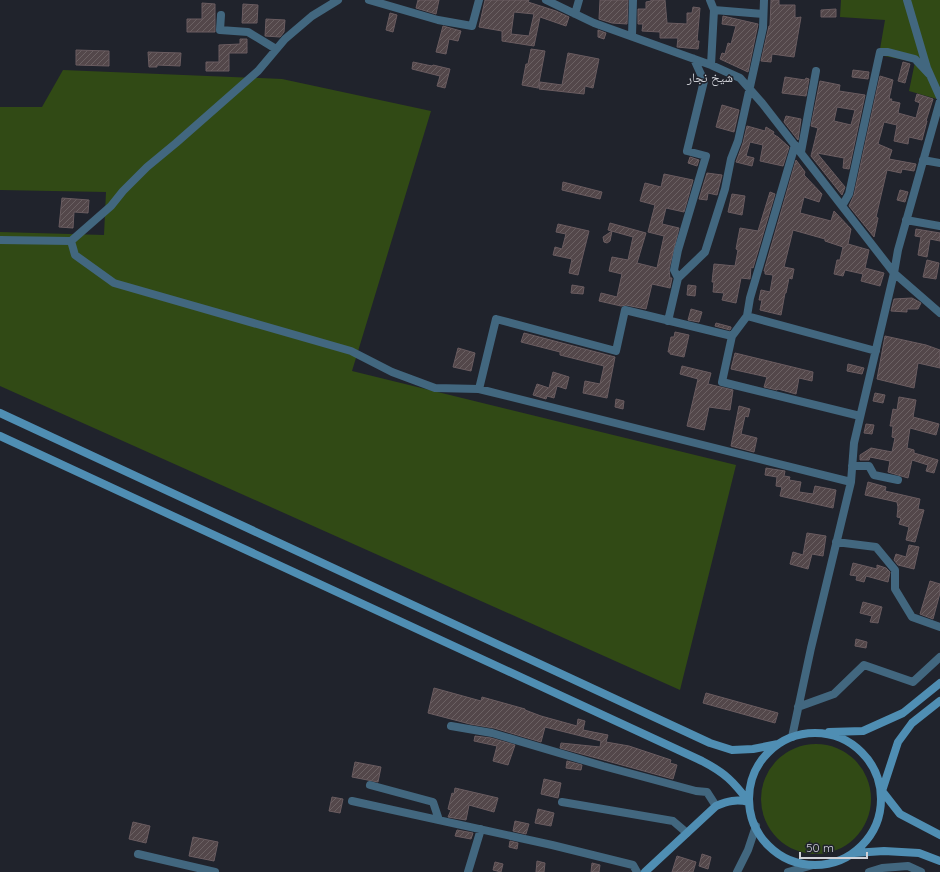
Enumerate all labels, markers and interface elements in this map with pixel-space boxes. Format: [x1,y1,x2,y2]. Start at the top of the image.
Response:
district label: شيخ نجار [686,69,733,87]
scale bar [800,834,867,860]
text: 50 m [806,840,834,855]

